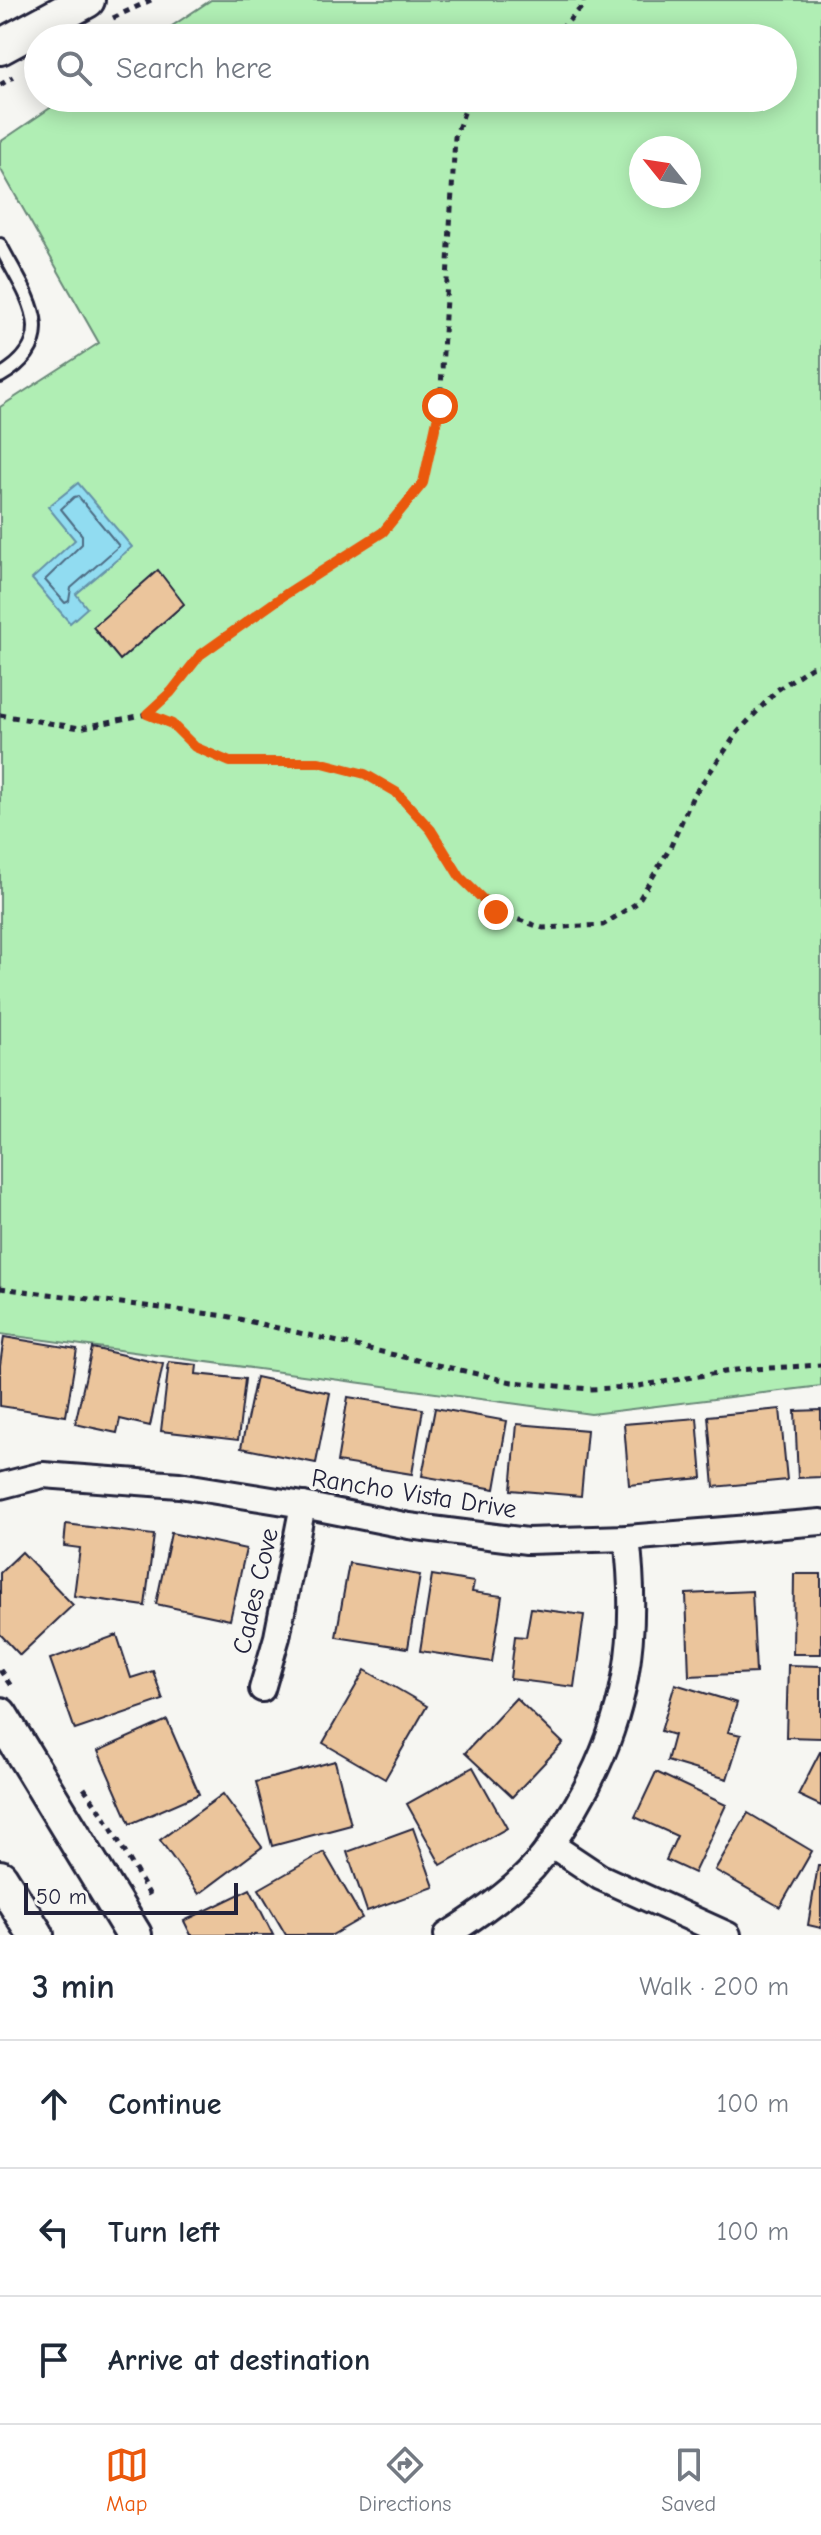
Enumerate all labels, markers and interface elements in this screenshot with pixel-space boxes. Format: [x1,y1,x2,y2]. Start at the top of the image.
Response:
search box [24,24,797,112]
icon: search [52,46,96,90]
text: Search here [116,51,272,86]
north arrow [629,136,701,208]
route start [422,388,458,424]
route end [478,894,514,930]
street label: Rancho Vista Drive [309,1463,519,1525]
street label: Cades Cove [227,1525,285,1657]
scale bar [24,1879,238,1915]
text: 50 m [36,1884,87,1910]
text: 3 min [32,1967,115,2007]
text: Walk · 200 m [639,1972,789,2002]
icon: ahead [32,2082,76,2126]
text: Continue [108,2087,222,2122]
text: 100 m [717,2089,789,2119]
icon: left [32,2210,76,2254]
text: Turn left [108,2215,220,2250]
text: 100 m [717,2217,789,2247]
icon: arrive [32,2338,76,2382]
text: Arrive at destination [108,2343,370,2378]
tab: Map [105,2443,149,2517]
tab: Directions [359,2443,452,2517]
tab: Saved [661,2443,716,2517]

